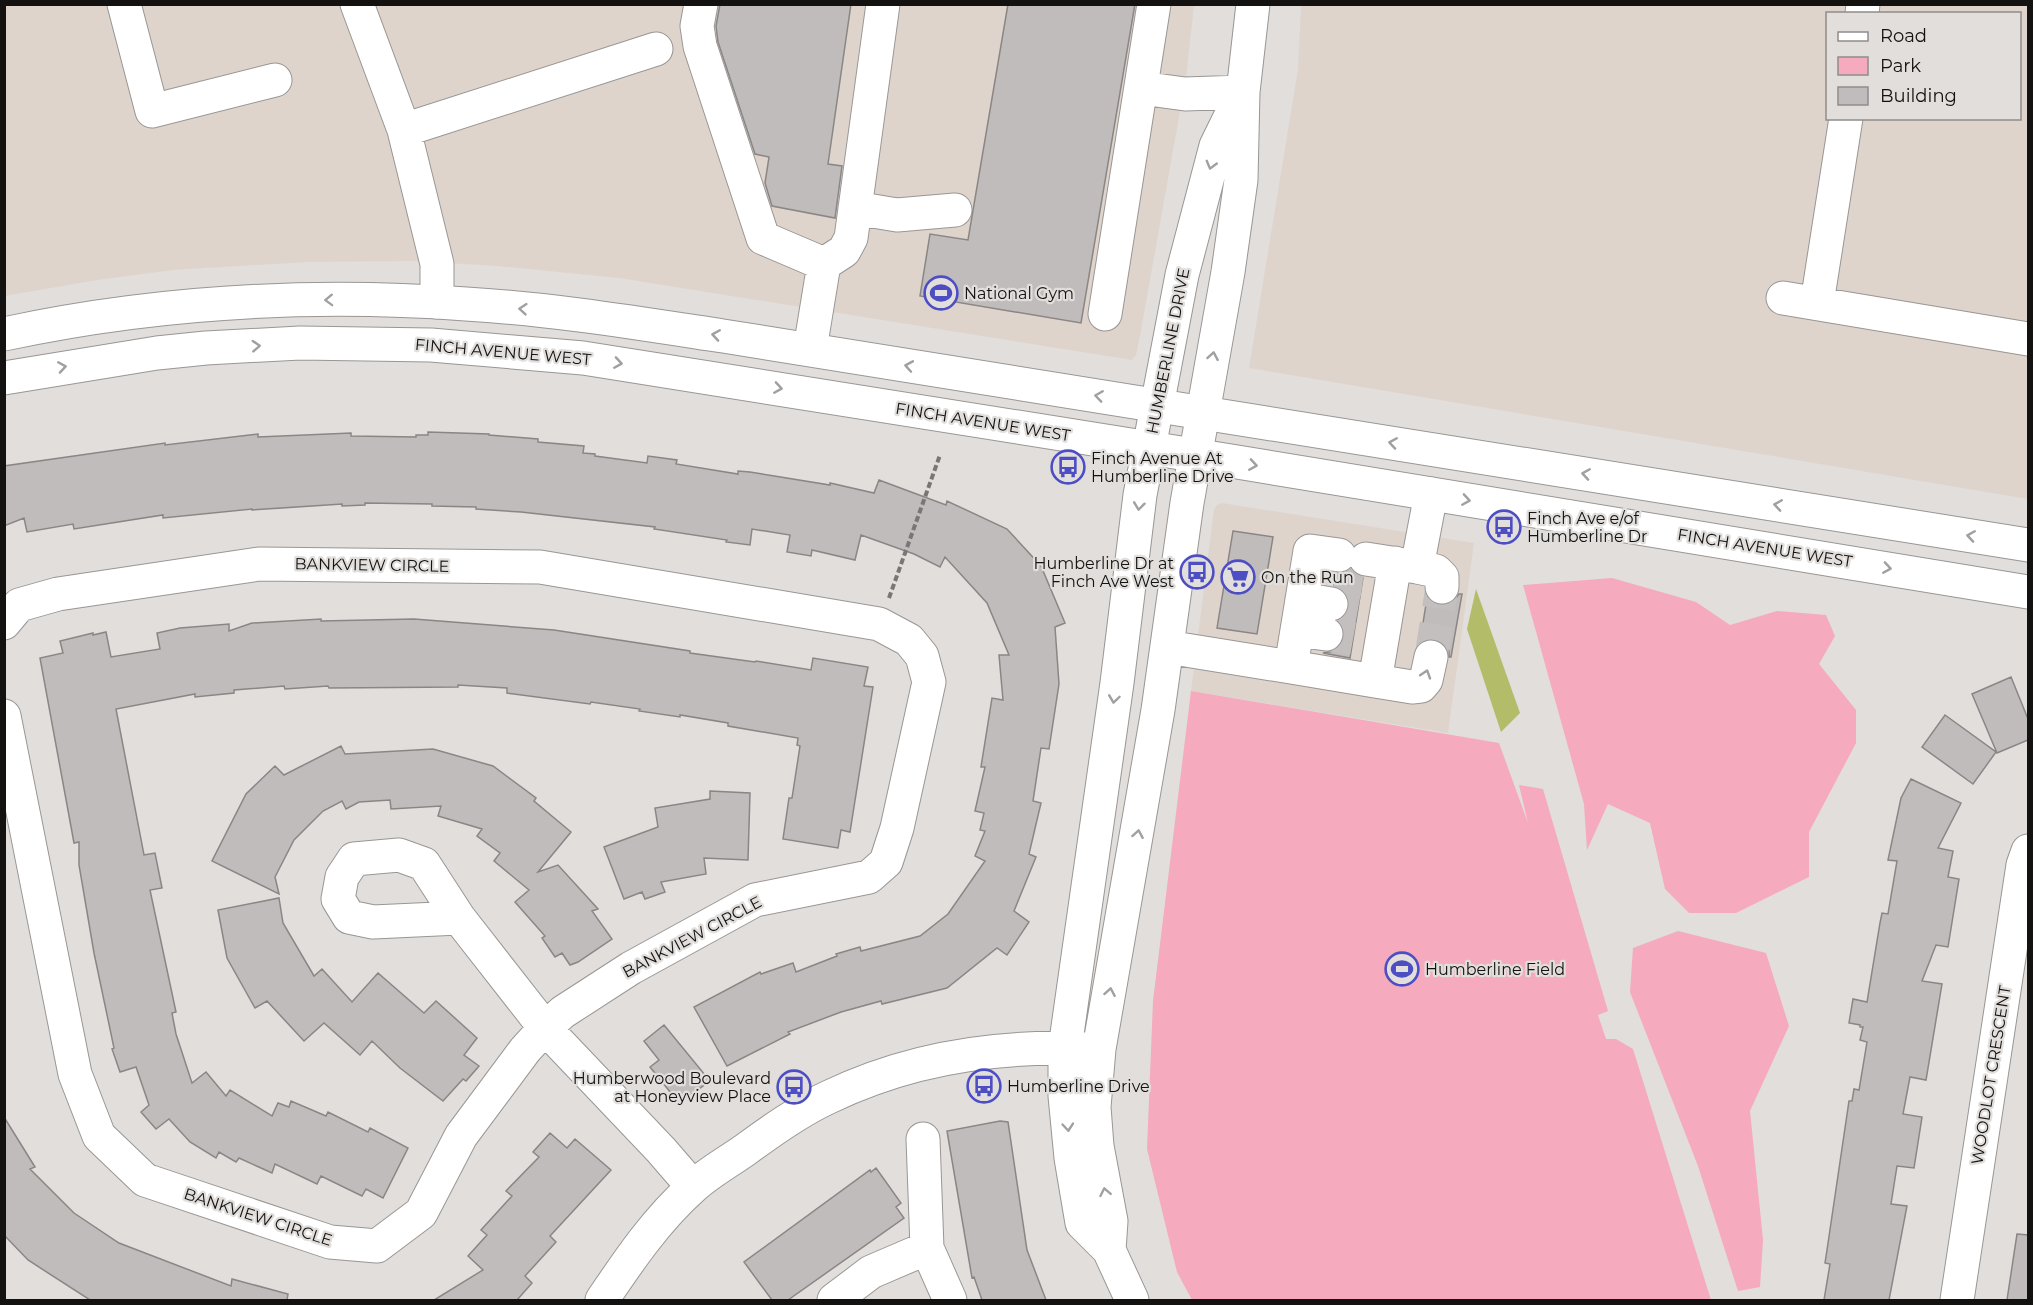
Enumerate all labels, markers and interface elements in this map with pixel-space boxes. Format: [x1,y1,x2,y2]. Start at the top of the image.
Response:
legend [1826,12,2021,120]
text: Road [1880,25,1927,47]
text: Park [1880,55,1921,77]
text: Building [1880,85,1957,107]
one-way arrow [1206,159,1218,170]
street label: HUMBERLINE DRIVE [1143,267,1193,435]
sports icon: National Gym [923,275,959,311]
place label: National Gym [964,284,1074,303]
one-way arrow [324,294,333,307]
one-way arrow [519,303,528,316]
one-way arrow [712,329,721,341]
street label: FINCH AVENUE WEST [414,335,593,369]
one-way arrow [251,339,260,352]
one-way arrow [1206,351,1219,361]
one-way arrow [613,357,622,369]
one-way arrow [904,360,914,373]
one-way arrow [57,362,67,374]
one-way arrow [773,382,782,394]
one-way arrow [1095,390,1104,402]
street label: FINCH AVENUE WEST [894,399,1073,445]
one-way arrow [1388,438,1398,450]
bus stop icon: Finch Avenue At Humberline Drive [1050,449,1086,485]
place label: Finch Avenue At Humberline Drive [1091,449,1234,486]
one-way arrow [1248,458,1258,470]
one-way arrow [1581,468,1591,481]
one-way arrow [1462,493,1471,505]
one-way arrow [1774,499,1783,511]
one-way arrow [1133,501,1145,511]
bus stop icon: Finch Ave e/of Humberline Dr [1486,509,1522,545]
place label: Finch Ave e/of Humberline Dr [1527,509,1647,546]
street label: FINCH AVENUE WEST [1676,525,1855,571]
one-way arrow [1966,530,1975,542]
street label: BANKVIEW CIRCLE [294,554,450,576]
place label: Humberline Dr at Finch Ave West [1033,554,1174,591]
bus stop icon: Humberline Dr at Finch Ave West [1179,554,1215,590]
supermarket icon: On the Run [1220,559,1256,595]
one-way arrow [1882,562,1891,574]
place label: On the Run [1261,568,1354,587]
one-way arrow [1419,669,1432,680]
one-way arrow [1109,695,1121,704]
one-way arrow [1131,829,1143,838]
street label: BANKVIEW CIRCLE [619,892,765,982]
sports icon: Humberline Field [1384,951,1420,987]
place label: Humberline Field [1425,960,1565,979]
street label: WOODLOT CRESCENT [1967,983,2015,1166]
one-way arrow [1103,987,1116,997]
bus stop icon: Humberline Drive [966,1068,1002,1104]
place label: Humberwood Boulevard at Honeyview Place [573,1069,771,1106]
bus stop icon: Humberwood Boulevard at Honeyview Place [776,1069,812,1105]
place label: Humberline Drive [1007,1077,1150,1096]
one-way arrow [1061,1123,1074,1132]
street label: BANKVIEW CIRCLE [181,1184,335,1250]
one-way arrow [1099,1187,1112,1197]

